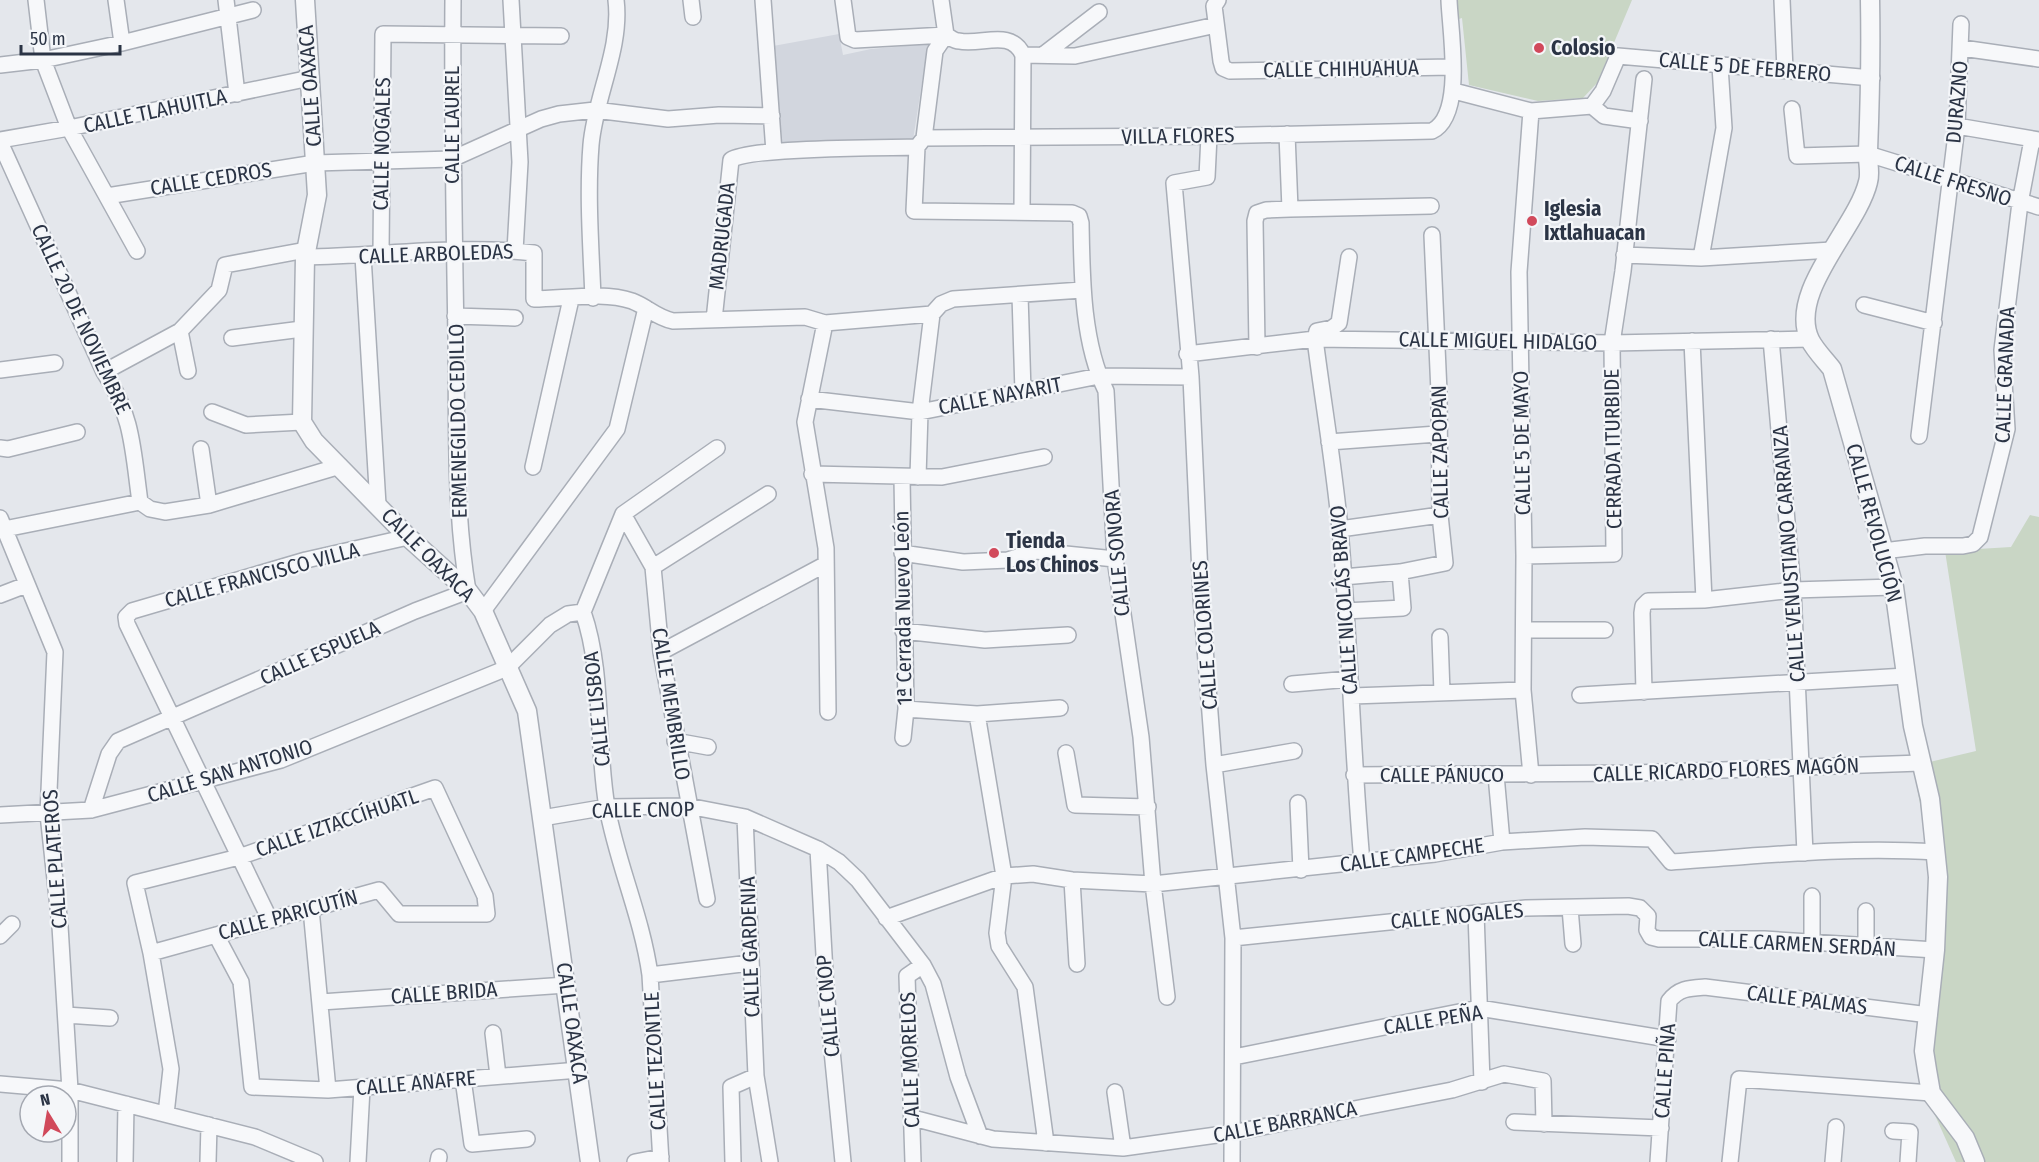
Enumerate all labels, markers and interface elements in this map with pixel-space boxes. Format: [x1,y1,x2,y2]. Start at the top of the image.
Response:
scale bar [21,18,120,56]
street label: CALLE OAXACA [293,24,327,148]
text: 50 m [30,28,66,50]
place label: Colosio [1551,35,1616,61]
marker: Colosio [1532,41,1546,55]
street label: CALLE 5 DE FEBRERO [1658,47,1832,87]
street label: CALLE CHIHUAHUA [1263,55,1419,83]
street label: DURAZNO [1940,60,1974,144]
street label: CALLE LAUREL [439,65,465,184]
street label: CALLE NOGALES [368,77,396,211]
street label: CALLE TLAHUITLA [81,83,229,139]
street label: VILLA FLORES [1121,122,1235,150]
street label: CALLE FRESNO [1891,150,2015,212]
street label: CALLE CEDROS [148,157,274,201]
street label: MADRUGADA [703,181,741,291]
place label: Iglesia Ixtlahuacan [1544,196,1645,246]
marker: Iglesia Ixtlahuacan [1525,214,1539,228]
street label: CALLE 20 DE NOVIEMBRE [26,220,137,418]
street label: CALLE ARBOLEDAS [358,238,514,270]
street label: CALLE GRANADA [1990,306,2020,444]
street label: ERMENEGILDO CEDILLO [443,323,473,519]
street label: CALLE MIGUEL HIDALGO [1398,326,1598,356]
street label: CERRADA ITURBIDE [1599,368,1627,529]
street label: CALLE 5 DE MAYO [1508,370,1536,516]
street label: CALLE NAYARIT [936,371,1064,421]
street label: CALLE ZAPOPAN [1426,385,1454,519]
street label: CALLE VENUSTIANO CARRANZA [1767,425,1811,683]
street label: CALLE REVOLUCIÓN [1840,441,1908,605]
street label: CALLE SONORA [1099,489,1135,617]
street label: CALLE OAXACA [376,503,480,607]
street label: CALLE NICOLÁS BRAVO [1324,504,1364,696]
street label: 1ª Cerrada Nuevo León [888,510,918,706]
place label: Tienda Los Chinos [1006,528,1099,578]
street label: CALLE FRANCISCO VILLA [162,537,362,613]
marker: Tienda Los Chinos [987,546,1001,560]
street label: CALLE COLORINES [1187,559,1223,711]
street label: CALLE ESPUELA [256,615,384,691]
street label: CALLE MEMBRILLO [646,626,696,782]
street label: CALLE LISBOA [578,650,616,768]
street label: CALLE SAN ANTONIO [144,733,316,809]
street label: CALLE RICARDO FLORES MAGÓN [1592,752,1860,788]
street label: CALLE PÁNUCO [1380,762,1504,788]
street label: CALLE IZTACCÍHUATL [252,783,422,863]
street label: CALLE PLATEROS [37,788,73,930]
street label: CALLE CNOP [591,796,695,824]
street label: CALLE CAMPECHE [1338,832,1486,878]
street label: CALLE GARDENIA [735,876,765,1018]
street label: CALLE PARICUTÍN [215,884,361,946]
street label: CALLE NOGALES [1389,897,1525,935]
street label: CALLE CARMEN SERDÁN [1697,926,1897,962]
street label: CALLE CNOP [811,954,845,1058]
street label: CALLE OAXACA [551,961,593,1085]
street label: CALLE BRIDA [390,976,498,1010]
street label: CALLE PALMAS [1745,980,1869,1020]
street label: CALLE TEZONTLE [638,991,672,1131]
street label: CALLE MORELOS [895,991,925,1129]
street label: CALLE PEÑA [1382,999,1484,1041]
street label: CALLE PIÑA [1649,1023,1681,1119]
street label: CALLE ANAFRE [355,1065,477,1101]
north arrow [18,1084,78,1144]
text: N [39,1090,52,1110]
street label: CALLE BARRANCA [1211,1095,1359,1149]

